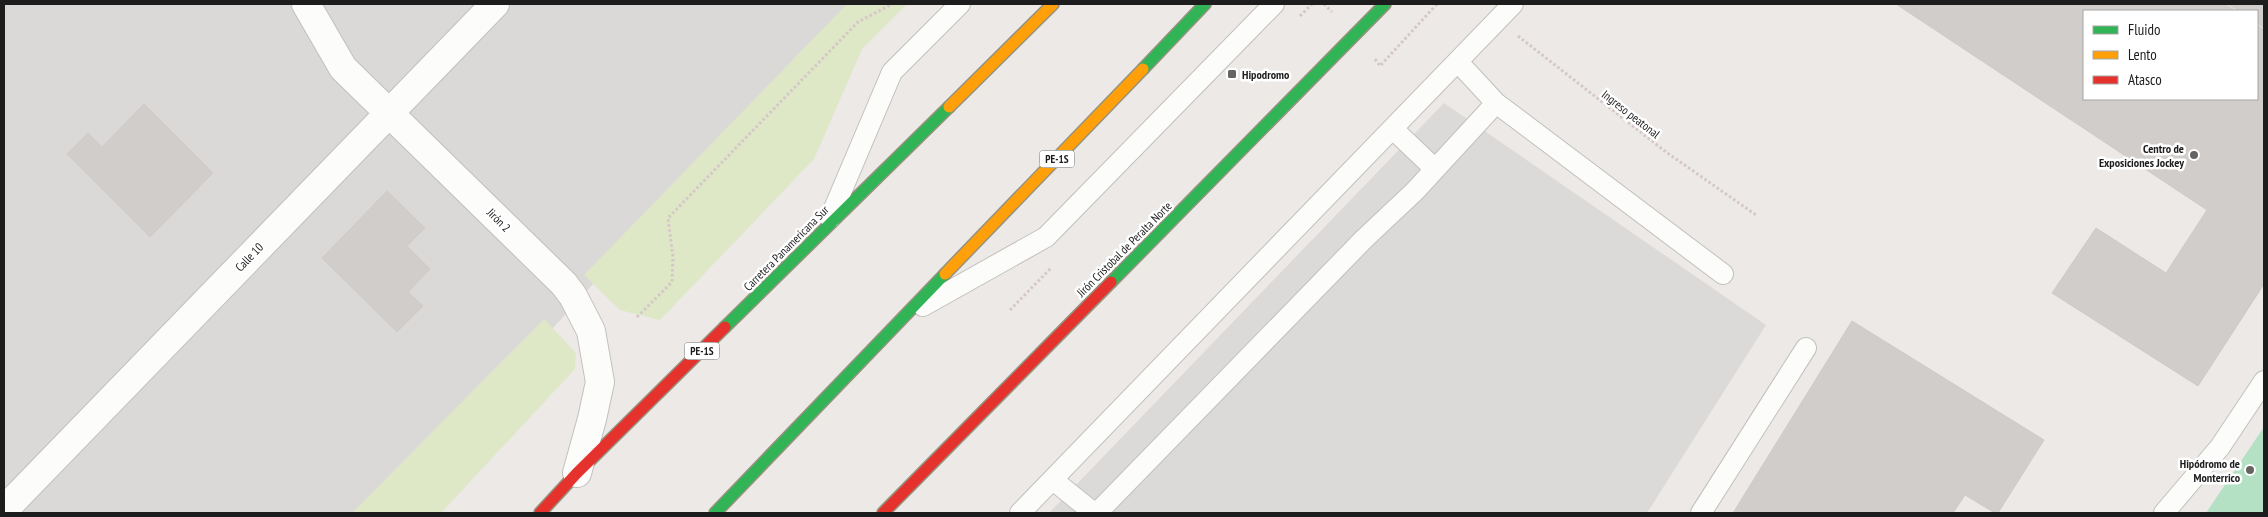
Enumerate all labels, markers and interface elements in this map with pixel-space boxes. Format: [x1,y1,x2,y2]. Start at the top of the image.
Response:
legend [2083,10,2258,100]
text: Fluido [2128,20,2160,39]
text: Lento [2128,45,2157,64]
place label: Hipodromo [1242,67,1290,82]
marker: Hipodromo [1226,68,1238,80]
text: Atasco [2128,70,2162,89]
street label: Ingreso peatonal [1599,87,1663,141]
place label: Centro de Exposiciones Jockey [2099,141,2184,170]
marker: Centro de Exposiciones Jockey [2188,149,2200,161]
road number: PE-1S [1040,150,1074,168]
street label: Jirón Cristobal de Peralta Norte [1073,198,1175,300]
street label: Carretera Panamericana Sur [740,202,832,294]
street label: Jirón 2 [483,204,514,235]
street label: Calle 10 [232,240,266,274]
road number: PE-1S [684,342,720,360]
place label: Hipódromo de Monterrico [2180,456,2241,485]
marker: Hipódromo de Monterrico [2244,464,2256,476]

